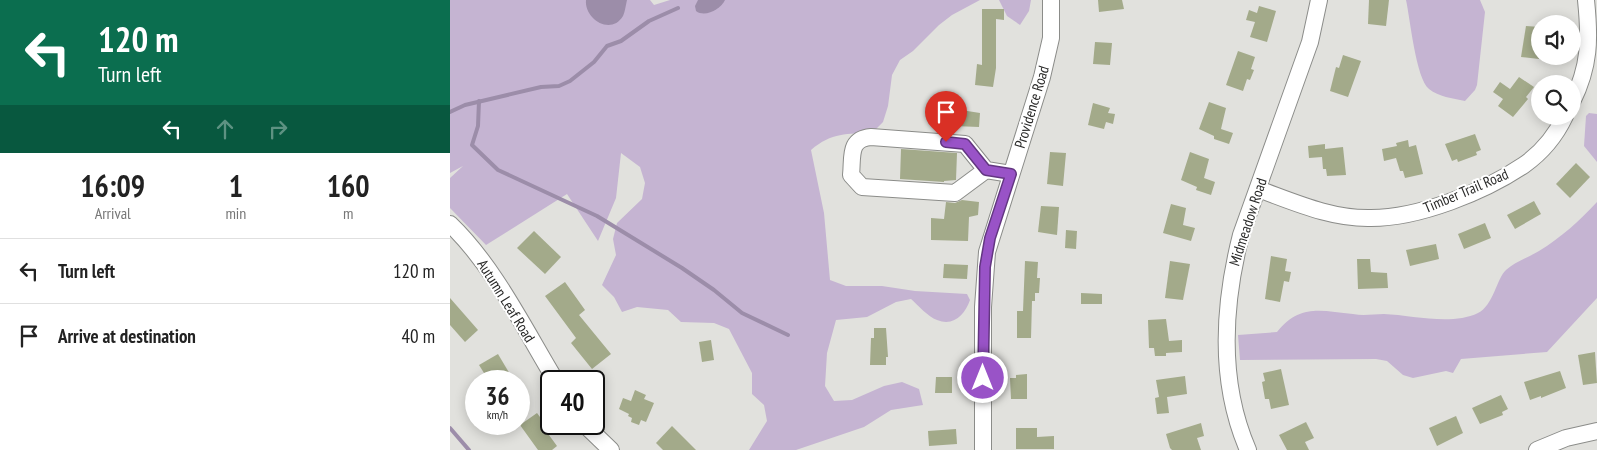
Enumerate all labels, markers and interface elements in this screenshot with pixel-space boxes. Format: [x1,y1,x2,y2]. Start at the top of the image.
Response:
map controls [1531,15,1581,125]
button: sound [1531,15,1581,65]
text: 120 m [98,16,179,62]
icon: left [15,20,80,85]
text: Turn left [98,60,162,88]
street label: Providence Road [1010,63,1053,150]
button: search [1531,75,1581,125]
pin [925,91,967,142]
icon: arrive [932,98,960,126]
icon: left [158,115,186,143]
icon: ahead [211,115,239,143]
icon: right [264,115,292,143]
street label: Timber Trail Road [1420,164,1511,217]
text: 16:09 [80,166,145,205]
text: 1 [229,166,243,205]
text: 160 [327,166,370,205]
street label: Midmeadow Road [1224,175,1271,268]
text: Arrival [95,203,131,223]
text: min [225,203,246,223]
text: m [343,203,353,223]
street label: Autumn Leaf Road [473,256,539,346]
icon: left [15,257,43,285]
text: Turn left [58,259,115,283]
text: 120 m [393,259,435,283]
icon: arrive [15,322,43,350]
text: Arrive at destination [58,324,196,348]
text: 40 m [402,324,435,348]
position arrow [956,351,1008,403]
speed limit sign: 40 [540,370,605,435]
text: 36 [486,380,509,412]
text: km/h [487,407,508,422]

